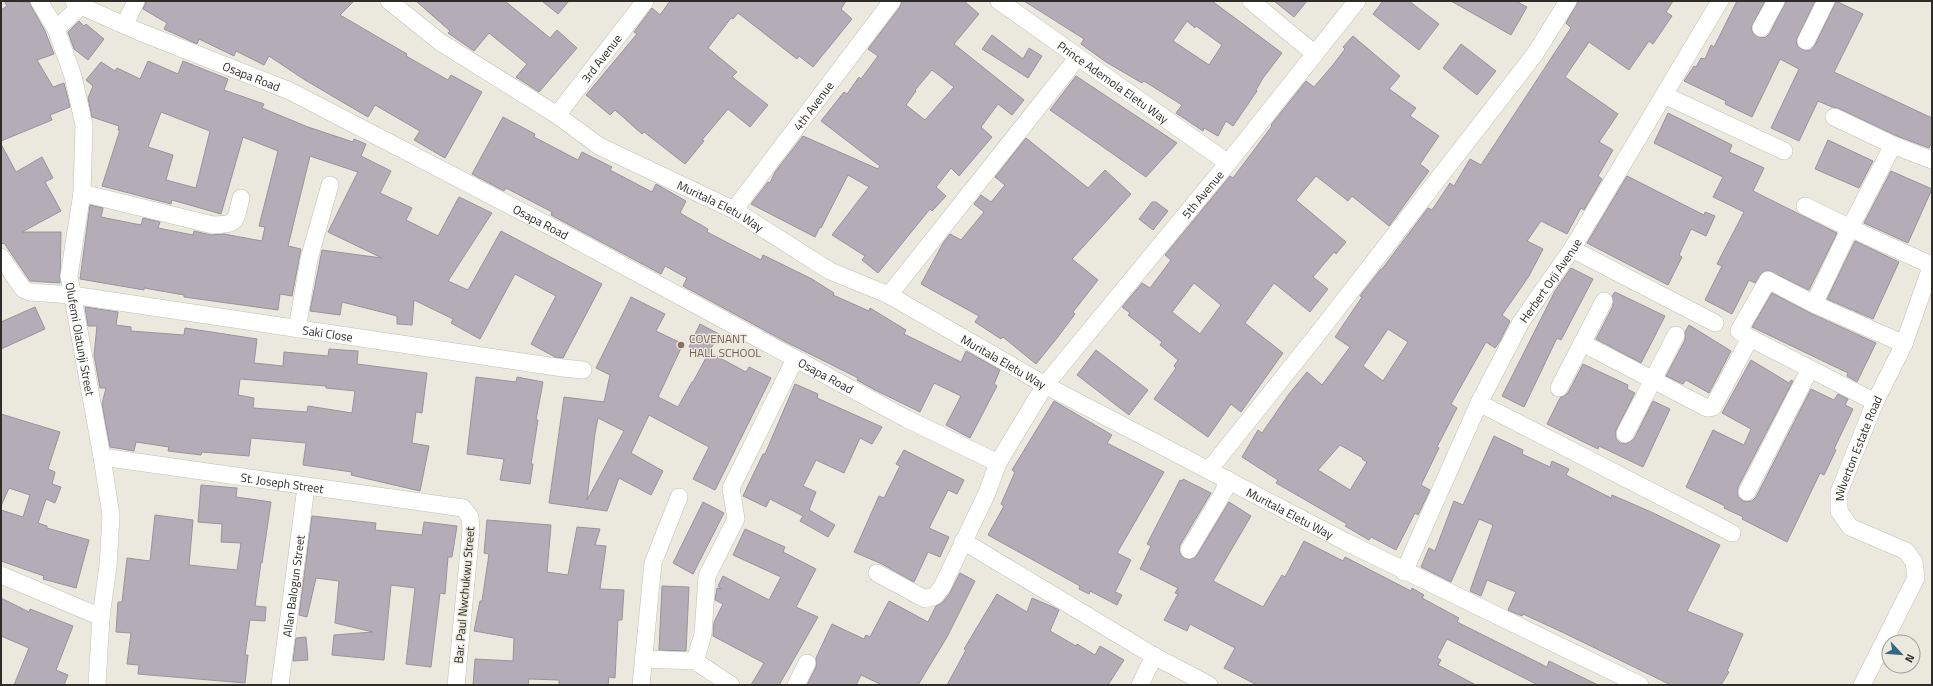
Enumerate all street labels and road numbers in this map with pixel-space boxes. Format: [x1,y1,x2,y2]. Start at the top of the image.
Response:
street label: 3rd Avenue [576,30,626,86]
street label: Prince Ademola Eletu Way [1054,36,1173,128]
street label: Osapa Road [220,56,283,96]
street label: 4th Avenue [788,77,838,134]
street label: 5th Avenue [1177,166,1228,222]
street label: Muritala Eletu Way [674,175,768,236]
street label: Osapa Road [510,199,572,244]
street label: Herbert Orji Avenue [1514,234,1586,326]
street label: Olufemi Olatunji Street [61,281,100,398]
street label: Saki Close [301,320,354,346]
street label: Muritala Eletu Way [958,329,1050,394]
street label: Osapa Road [795,352,857,398]
street label: Milverton Estate Road [1830,392,1886,501]
street label: St. Joseph Street [239,467,326,498]
street label: Muritala Eletu Way [1243,482,1337,544]
street label: Bar. Paul Nwchukwu Street [449,525,480,664]
street label: Allan Balogun Street [277,533,309,638]

